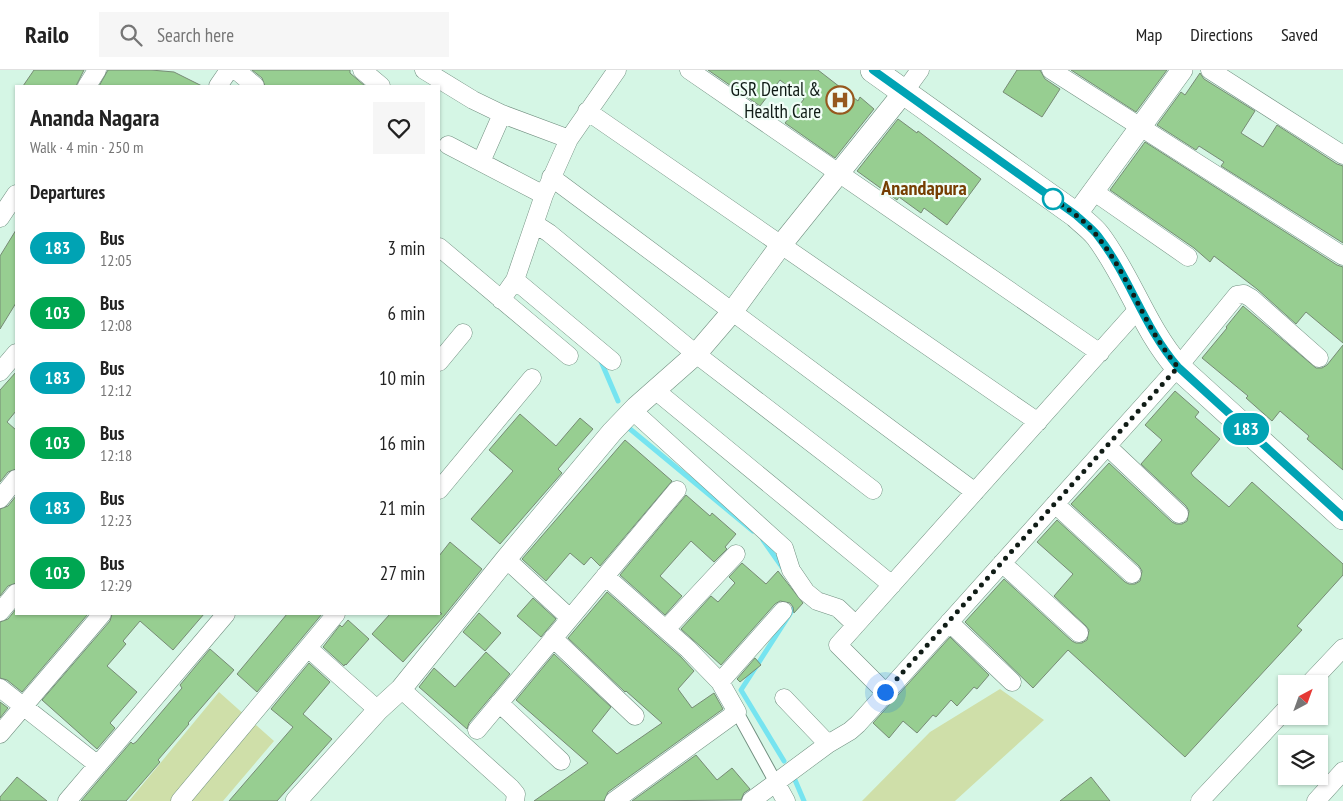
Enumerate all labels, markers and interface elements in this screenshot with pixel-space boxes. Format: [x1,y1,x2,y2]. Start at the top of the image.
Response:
search box [99,12,449,57]
text: Railo [25,19,69,50]
icon: search [117,21,145,49]
text: Search here [157,23,234,47]
text: Map [1136,23,1162,46]
text: Directions [1190,23,1253,46]
text: Saved [1281,23,1318,46]
place label: GSR Dental & Health Care [730,77,821,123]
hospital icon: GSR Dental & Health Care [825,85,855,115]
text: Ananda Nagara [30,102,159,133]
button: heart [373,102,425,154]
text: Walk · 4 min · 250 m [30,137,143,157]
district label: Anandapura [880,175,967,201]
text: Departures [30,180,105,204]
unlabelled marker [1042,188,1064,210]
text: Bus [100,226,124,250]
text: 183 [45,236,70,259]
text: 3 min [388,236,425,260]
text: 12:05 [100,250,132,270]
text: Bus [100,291,124,315]
text: 103 [45,301,70,324]
text: 6 min [388,301,425,325]
text: 12:08 [100,315,132,335]
text: Bus [100,356,124,380]
text: 183 [45,366,70,389]
text: 10 min [379,366,425,390]
text: 12:12 [100,380,132,400]
line badge: 183 [1217,413,1275,445]
text: 183 [1233,417,1259,440]
text: Bus [100,421,124,445]
text: 103 [45,431,70,454]
text: 16 min [379,431,425,455]
text: 12:18 [100,445,132,465]
text: Bus [100,486,124,510]
text: 183 [45,496,70,519]
text: 21 min [379,496,425,520]
text: 12:23 [100,510,132,530]
text: Bus [100,551,124,575]
text: 103 [45,561,70,584]
text: 27 min [380,561,425,585]
text: 12:29 [100,575,132,595]
north arrow [1278,675,1328,725]
map controls [1278,675,1328,785]
your location [873,680,898,705]
button: layers [1278,735,1328,785]

